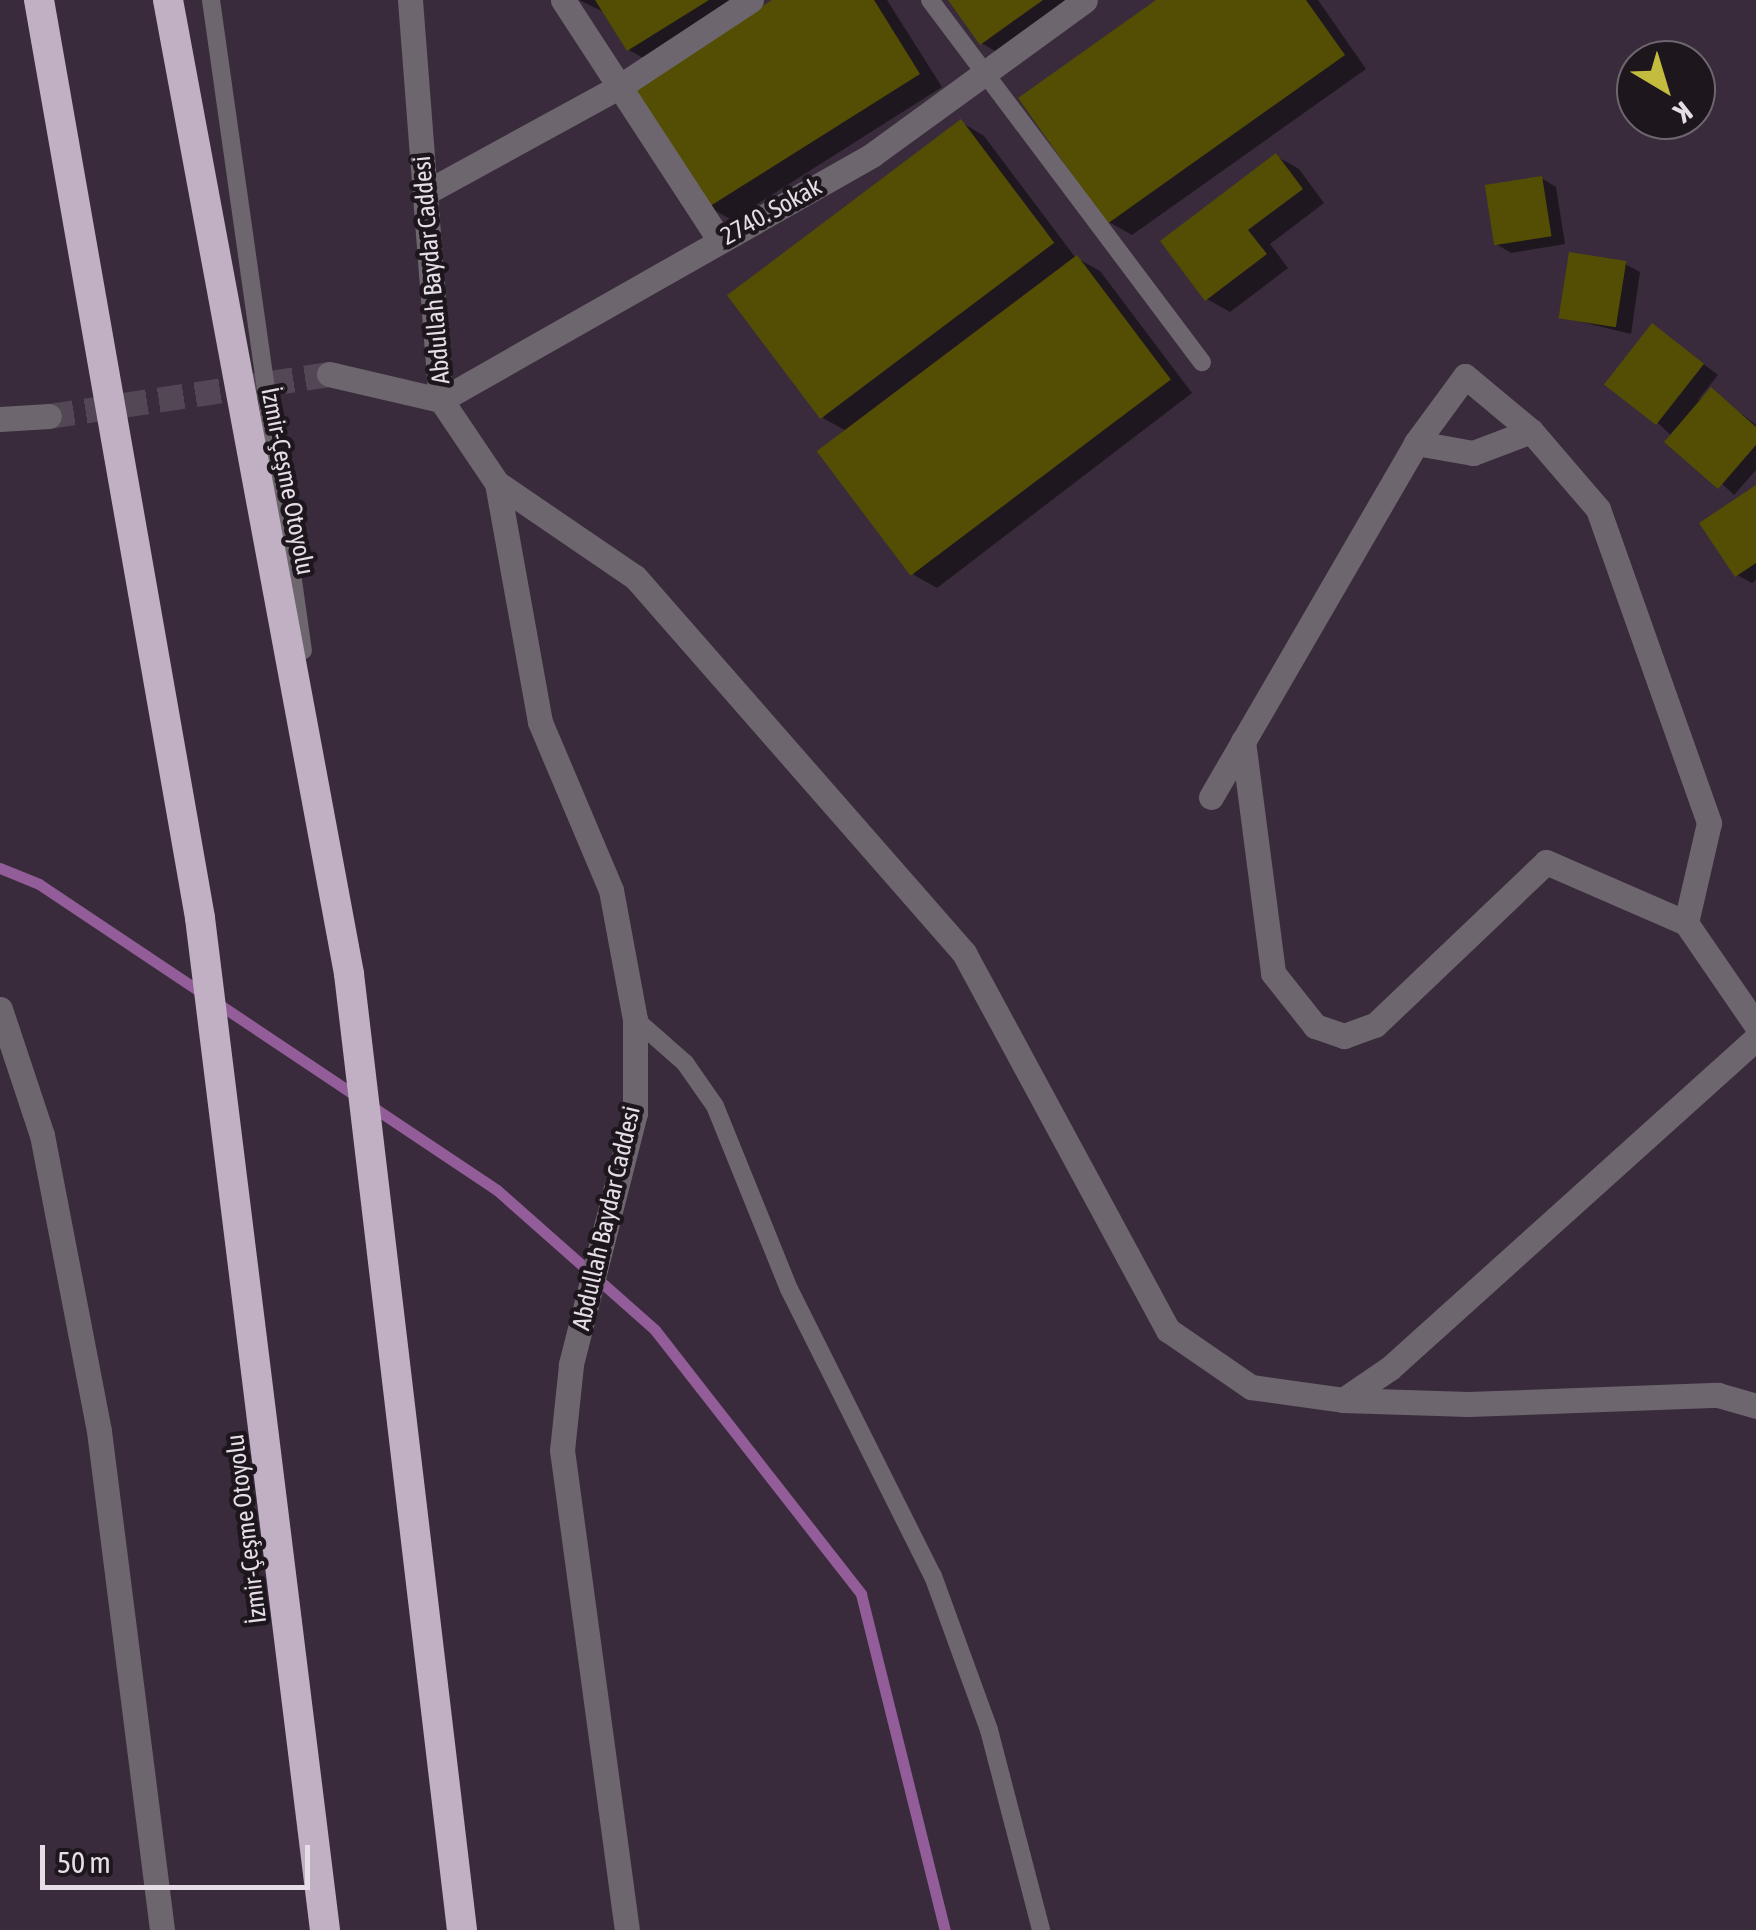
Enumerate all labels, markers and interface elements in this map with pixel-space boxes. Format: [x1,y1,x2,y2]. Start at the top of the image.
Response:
north arrow [1616,40,1716,140]
text: K [1668,95,1699,129]
street label: Abdullah Baydar Caddesi [406,155,456,385]
street label: 2740. Sokak [715,171,827,251]
street label: İzmir-Çeşme Otoyolu [255,385,321,577]
street label: Abdullah Baydar Caddesi [566,1103,646,1333]
street label: İzmir-Çeşme Otoyolu [220,1433,272,1625]
scale bar [45,1825,315,1887]
text: 50 m [57,1845,111,1879]

